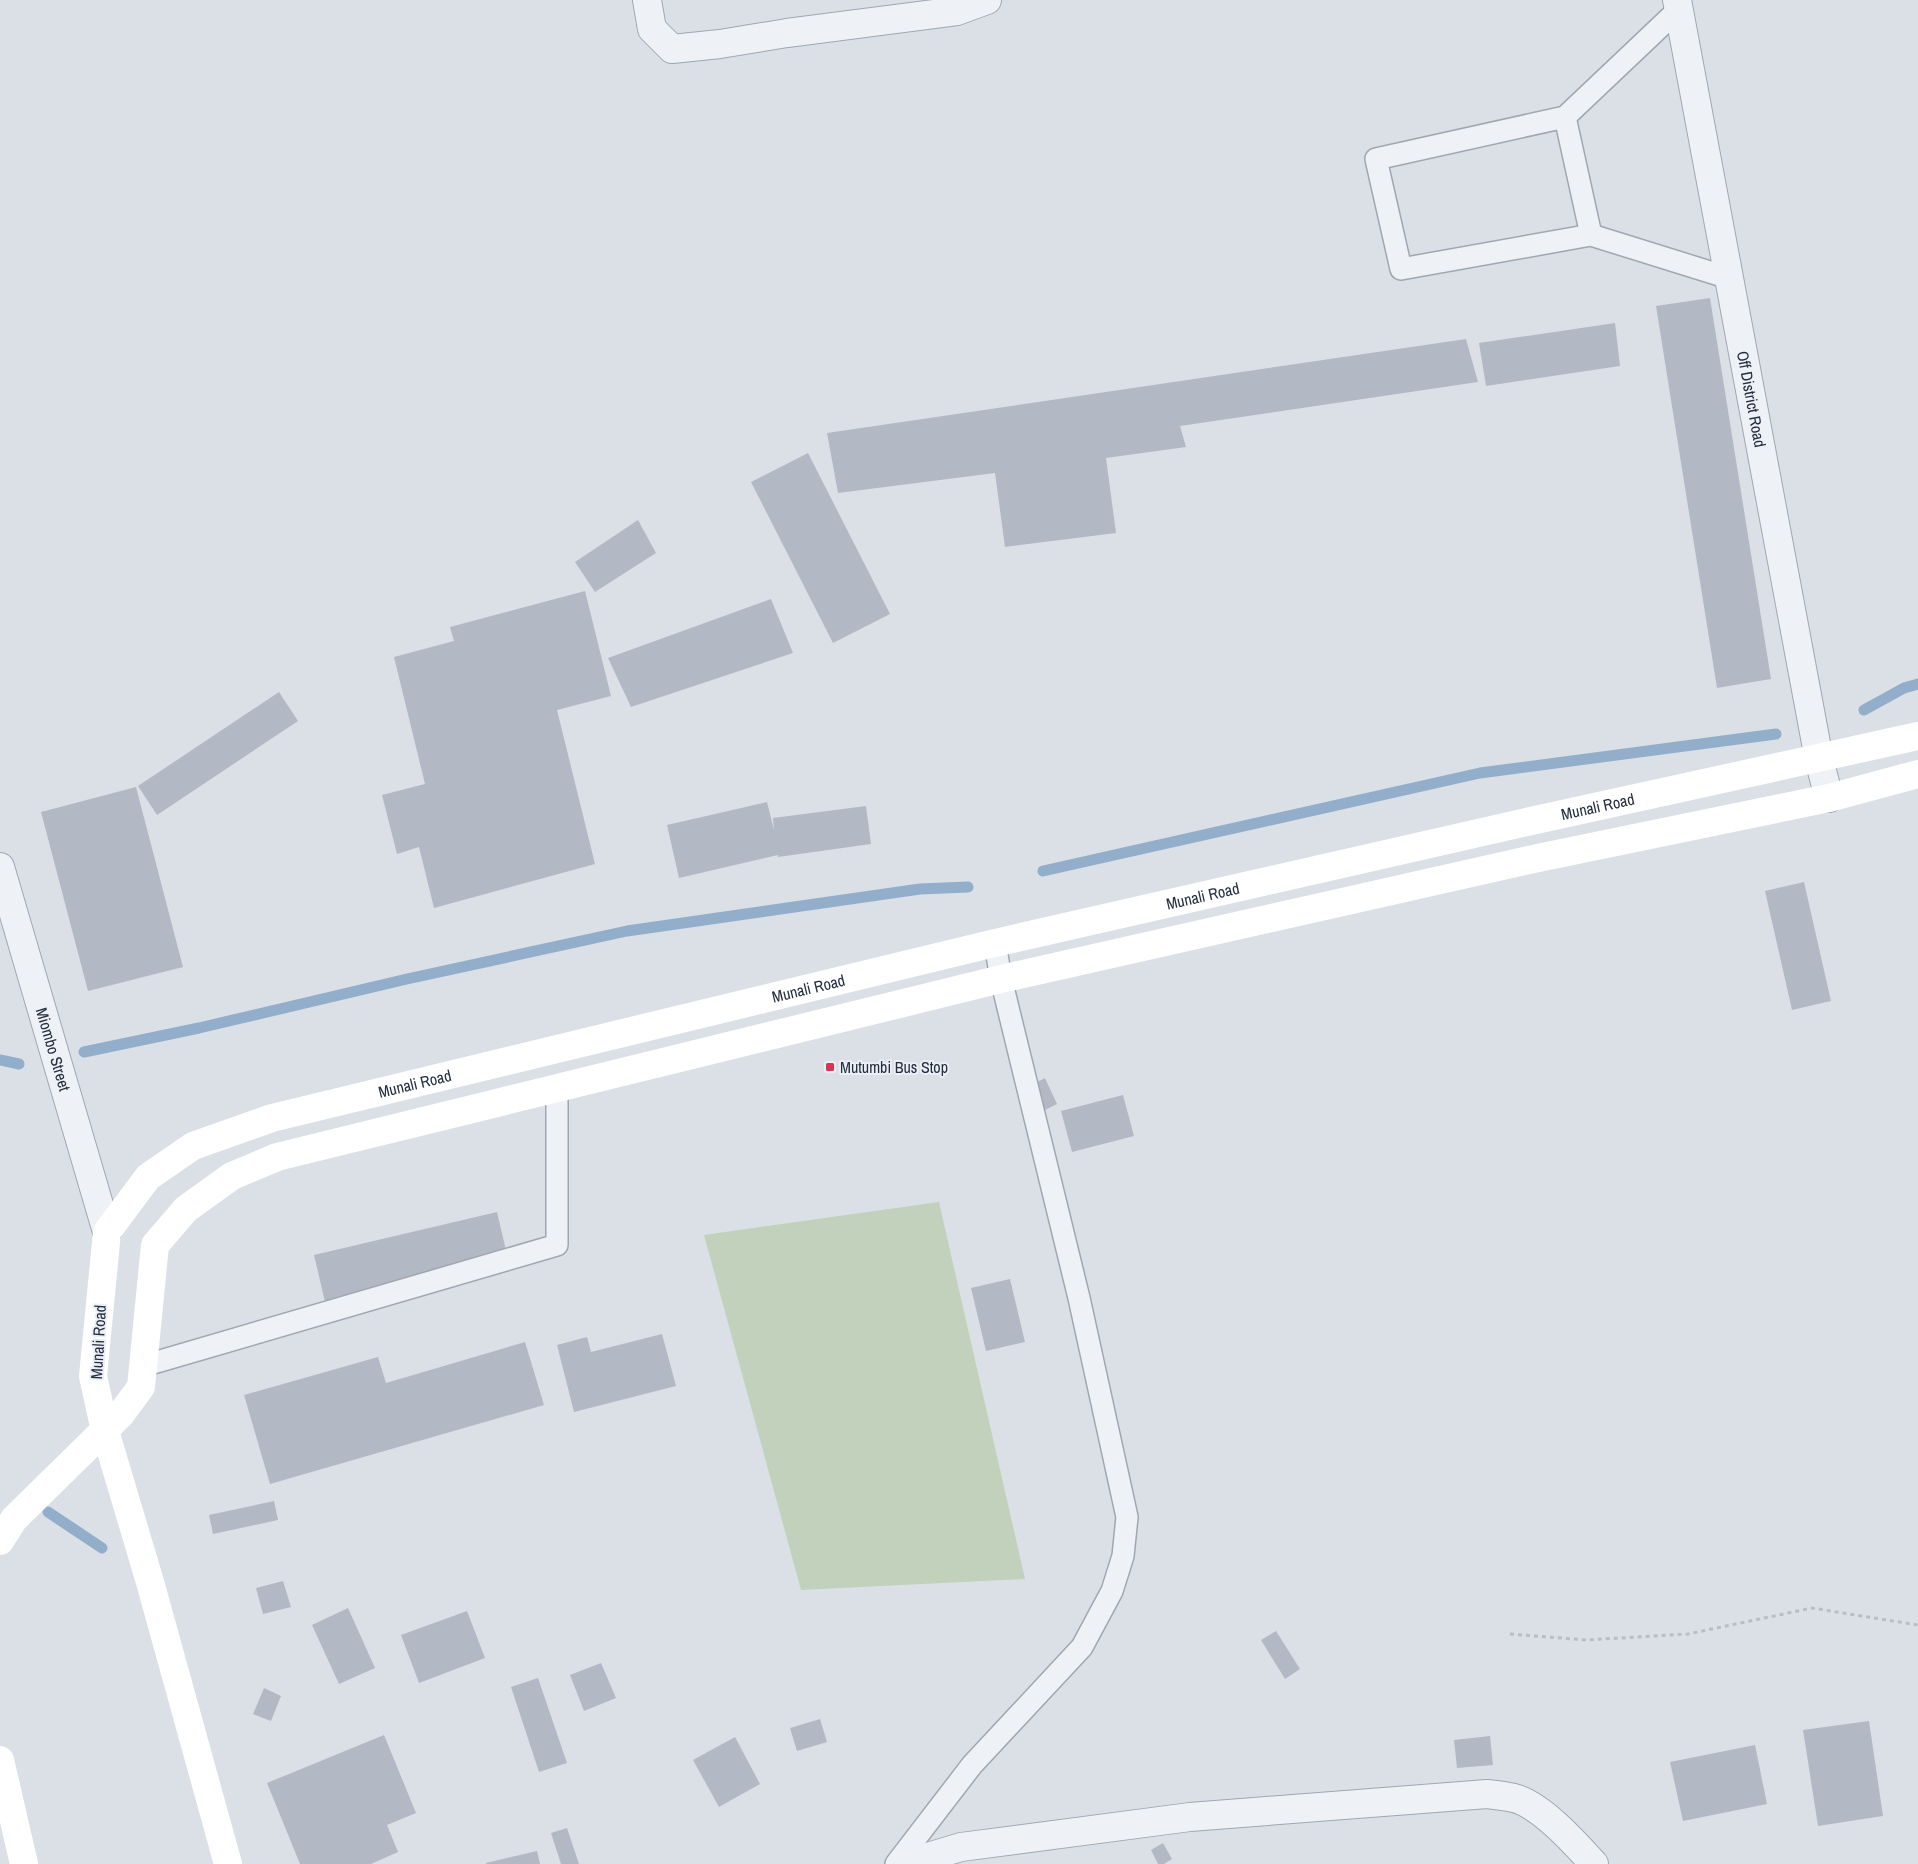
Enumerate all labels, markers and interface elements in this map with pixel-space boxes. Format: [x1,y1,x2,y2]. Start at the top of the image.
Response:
street label: Off District Road [1732,349,1771,449]
street label: Munali Road [1559,788,1636,825]
street label: Munali Road [1164,877,1241,915]
street label: Munali Road [770,969,847,1008]
street label: Miombo Street [31,1005,76,1094]
place label: Mutumbi Bus Stop [840,1056,948,1078]
marker: Mutumbi Bus Stop [824,1061,836,1073]
street label: Munali Road [376,1064,453,1103]
street label: Munali Road [85,1304,111,1380]

